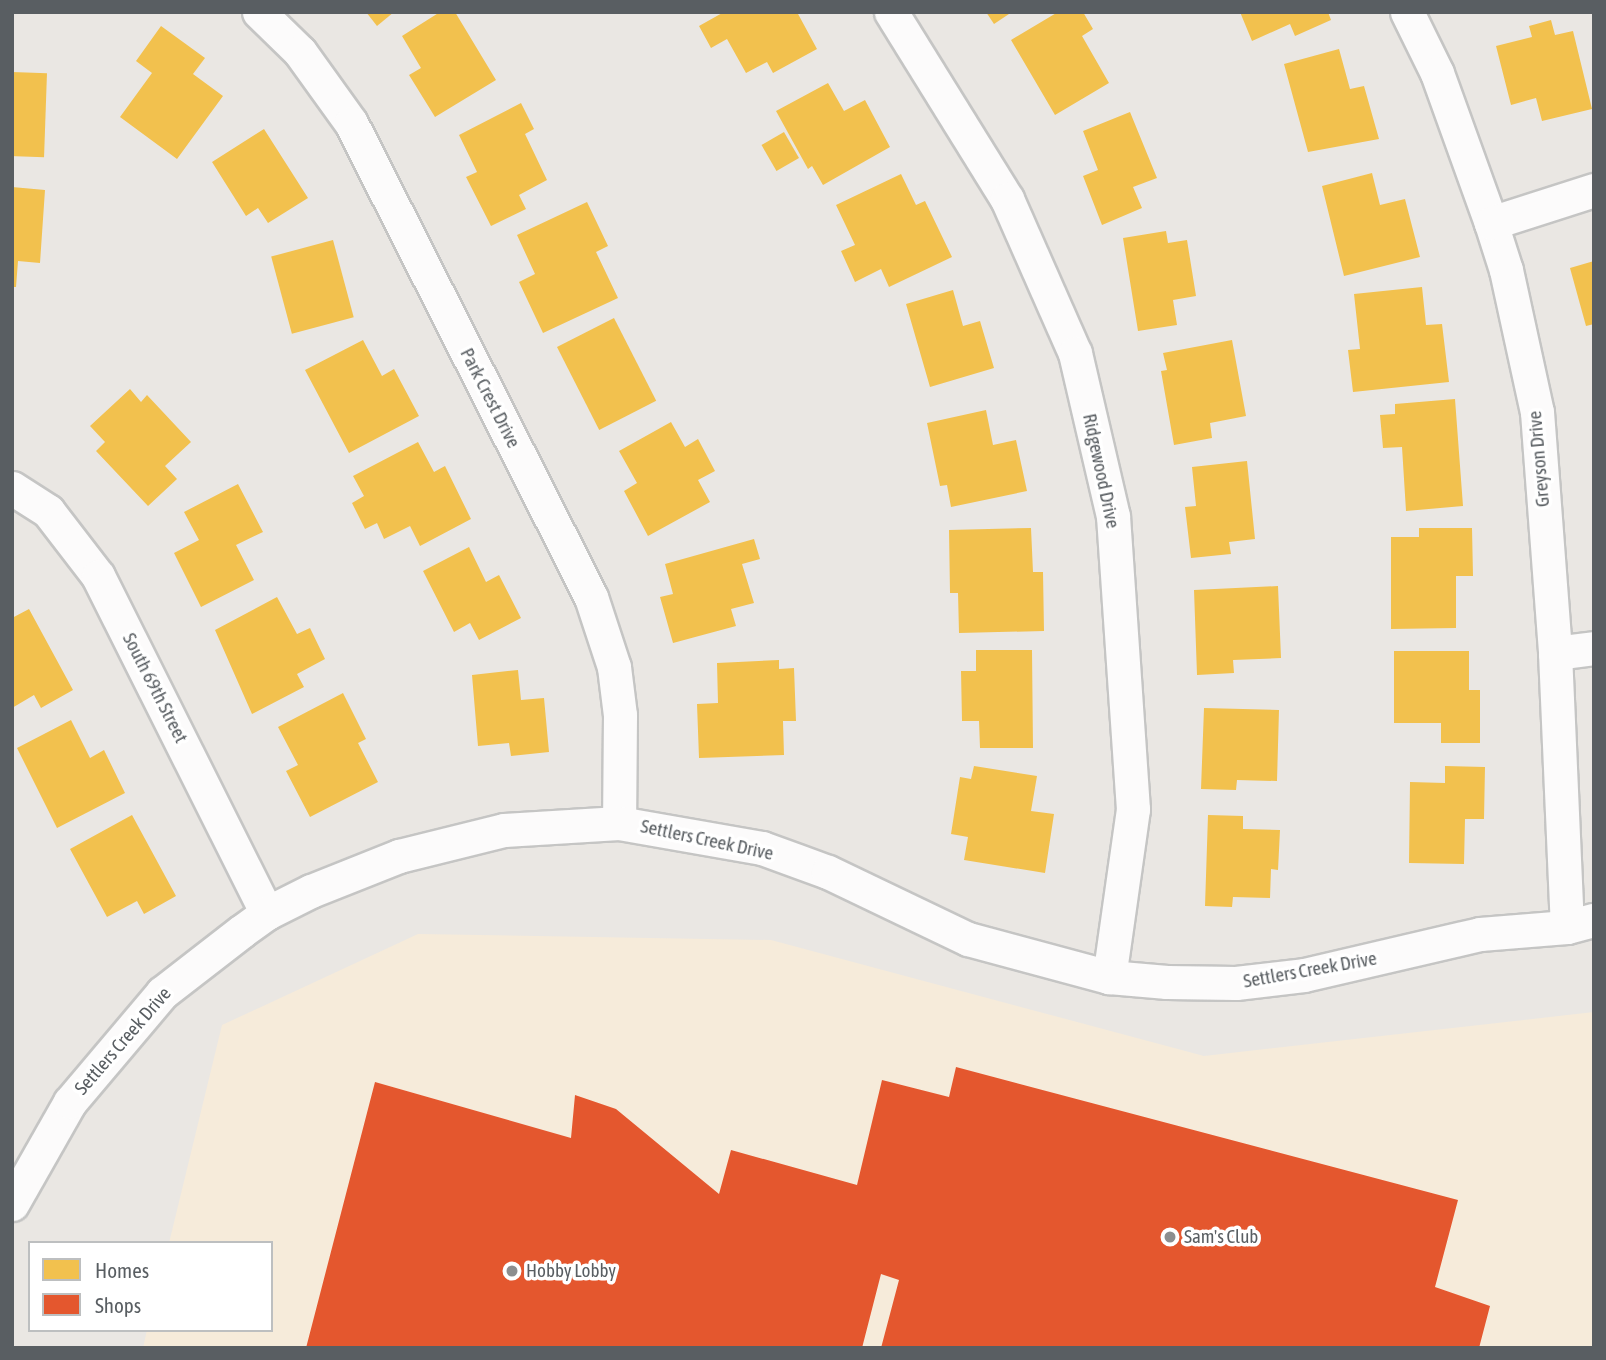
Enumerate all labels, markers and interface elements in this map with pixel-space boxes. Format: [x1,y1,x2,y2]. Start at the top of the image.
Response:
street label: Park Crest Drive [455,344,525,452]
street label: Greyson Drive [1523,410,1555,508]
street label: Ridgewood Drive [1078,412,1124,530]
street label: South 69th Street [118,629,192,747]
street label: Settlers Creek Drive [639,815,775,865]
street label: Settlers Creek Drive [1242,947,1378,993]
street label: Settlers Creek Drive [70,983,176,1099]
place label: Sam's Club [1184,1226,1258,1248]
marker: Sam's Club [1162,1229,1178,1245]
legend [28,1241,273,1332]
text: Homes [95,1258,149,1282]
place label: Hobby Lobby [526,1260,616,1282]
marker: Hobby Lobby [504,1263,520,1279]
text: Shops [95,1293,141,1317]

